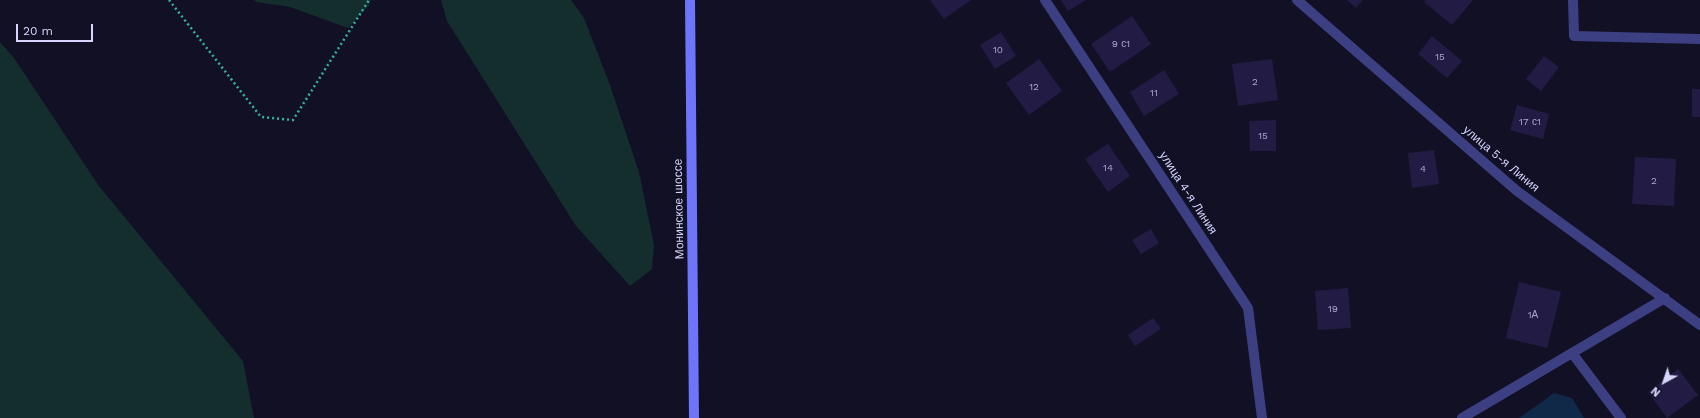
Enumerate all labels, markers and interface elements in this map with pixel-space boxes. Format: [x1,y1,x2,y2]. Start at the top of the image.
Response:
scale bar [18,16,95,42]
text: 20 m [23,24,53,38]
house number: 9 с1 [1112,38,1130,50]
house number: 10 [993,44,1003,56]
house number: 15 [1435,51,1445,63]
house number: 2 [1252,76,1258,88]
house number: 12 [1029,81,1039,93]
house number: 11 [1150,87,1158,99]
house number: 17 с1 [1519,116,1541,128]
street label: улица 5-я Линия [1460,123,1542,195]
house number: 15 [1258,130,1268,142]
street label: улица 4-я Линия [1156,149,1220,237]
street label: Монинское шоссе [671,159,687,259]
house number: 14 [1103,162,1113,174]
house number: 4 [1420,163,1426,175]
house number: 2 [1651,175,1657,187]
house number: 19 [1328,303,1338,315]
house number: 1А [1528,309,1538,321]
north arrow [1644,362,1684,402]
text: N [1649,384,1663,399]

